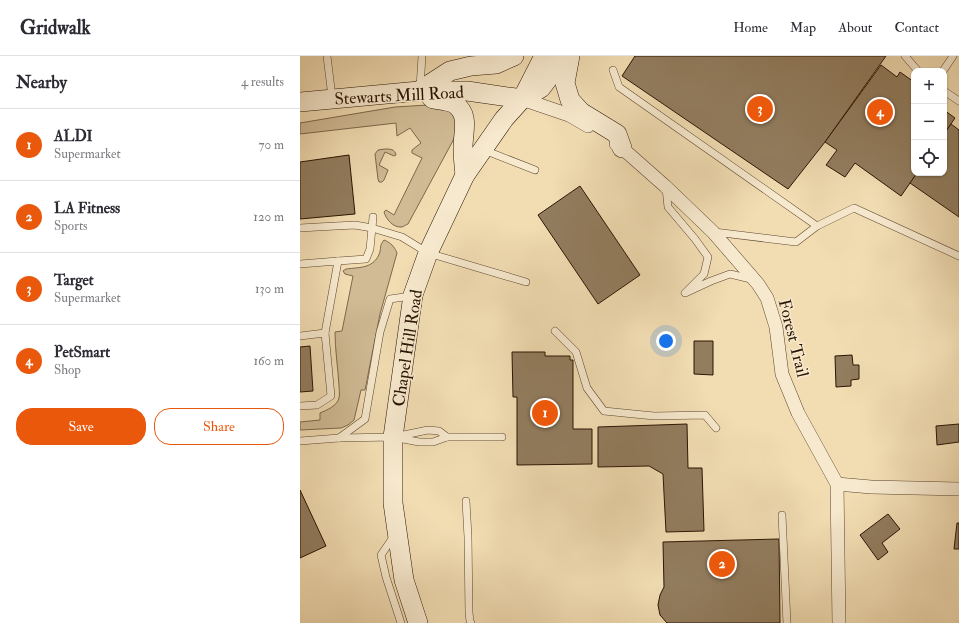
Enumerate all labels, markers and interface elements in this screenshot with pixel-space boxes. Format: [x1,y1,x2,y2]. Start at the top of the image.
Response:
text: Gridwalk [20,16,91,40]
text: Home [733,19,768,36]
text: Map [790,19,816,36]
text: About [838,19,872,36]
text: Contact [894,19,939,36]
map controls [911,68,947,176]
button: + [911,68,947,104]
text: Nearby [16,72,67,93]
text: 4 results [241,74,284,90]
street label: Stewarts Mill Road [334,82,465,109]
pin: 3 [747,94,773,124]
pin: 4 [867,97,893,127]
button: − [911,104,947,140]
text: ALDI [54,127,93,146]
text: 1 [27,137,31,153]
text: 70 m [259,137,284,153]
button: locate [911,140,947,176]
text: Supermarket [54,146,121,162]
text: LA Fitness [54,199,120,218]
text: 2 [26,209,32,225]
text: 120 m [253,209,284,225]
text: Sports [54,218,88,234]
text: Target [54,271,94,290]
text: 3 [27,281,32,297]
text: 130 m [255,281,284,297]
street label: Chapel Hill Road [388,287,428,408]
text: Supermarket [54,290,121,306]
street label: Forest Trail [774,297,814,380]
your location [656,331,676,351]
text: PetSmart [54,343,110,362]
text: 4 [25,353,33,369]
text: 160 m [253,353,284,369]
text: Shop [54,362,81,378]
pin: 1 [532,398,558,428]
button: Save [16,408,146,445]
button: Share [154,408,284,445]
pin: 2 [709,549,735,579]

